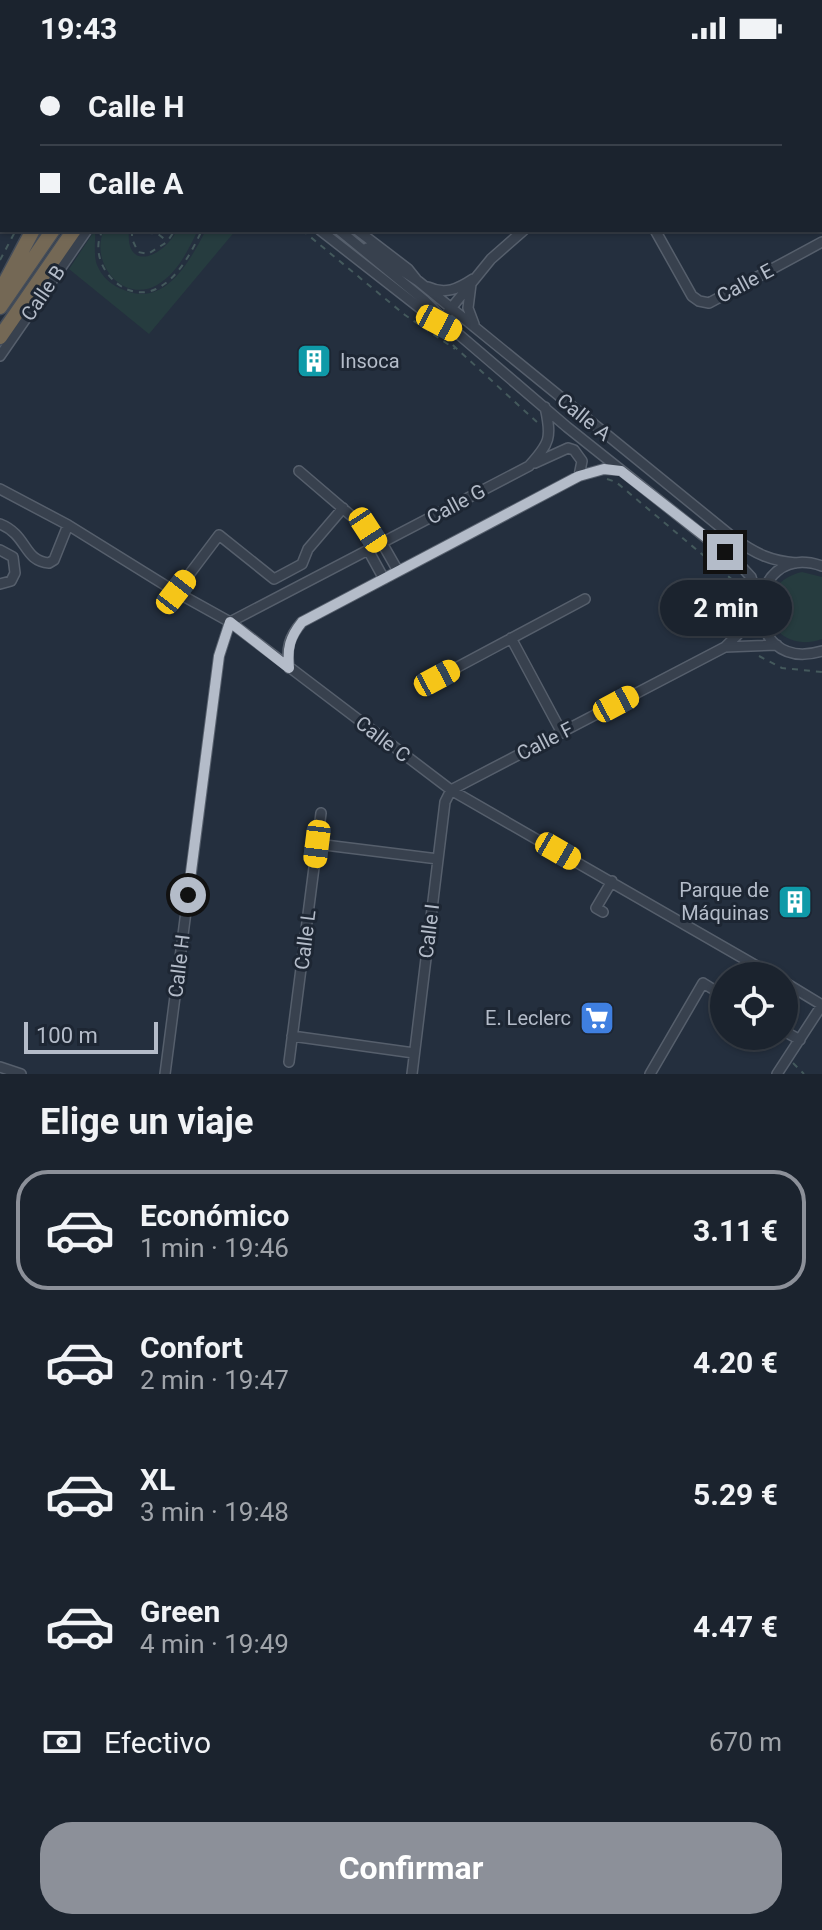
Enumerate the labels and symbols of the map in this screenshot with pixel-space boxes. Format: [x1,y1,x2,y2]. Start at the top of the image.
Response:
street label: Calle E [713,258,777,308]
street label: Calle B [16,261,70,325]
car [412,301,466,345]
building icon: Insoca [295,342,333,380]
place label: Insoca [340,349,400,373]
street label: Calle A [552,388,616,446]
street label: Calle G [423,479,489,529]
car [345,503,391,557]
route end [707,534,743,570]
car [152,566,200,618]
callout: 2 min [659,580,791,636]
car [410,656,464,700]
car [589,682,643,726]
street label: Calle C [351,711,415,767]
street label: Calle F [513,717,577,765]
car [302,819,332,869]
car [531,829,585,873]
route start [170,877,206,913]
place label: Parque de Máquinas [679,878,769,925]
building icon: Parque de Máquinas [776,883,814,921]
street label: Calle I [414,902,444,960]
street label: Calle L [289,909,321,971]
street label: Calle H [163,933,195,999]
supermarket icon: E. Leclerc [578,999,616,1037]
place label: E. Leclerc [485,1006,571,1030]
scale bar [24,1018,158,1054]

